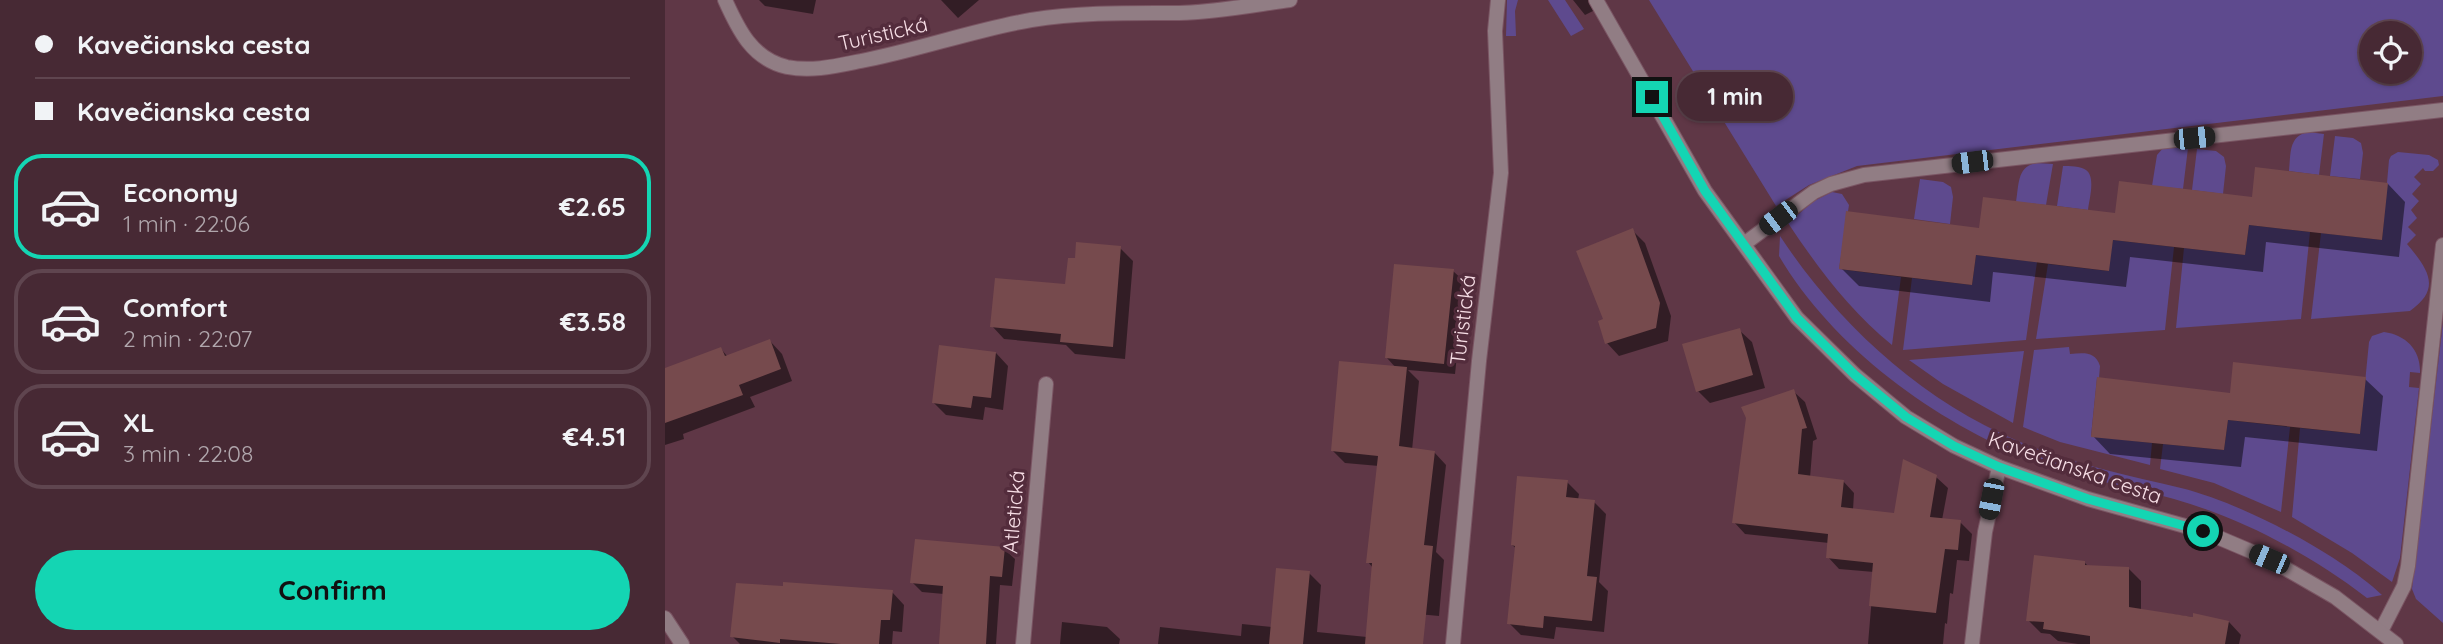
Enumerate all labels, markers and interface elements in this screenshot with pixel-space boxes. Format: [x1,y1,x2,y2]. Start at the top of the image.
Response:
street label: Turistická [836,10,930,56]
map controls [2359,21,2422,84]
button: locate [2359,21,2422,84]
text: Kavečianska cesta [77,28,311,61]
callout: 1 min [1677,72,1792,122]
route end [1636,81,1668,113]
text: 1 min [1707,82,1763,111]
text: Kavečianska cesta [77,95,311,128]
car [2173,125,2216,151]
car [1950,149,1995,175]
icon: car [39,175,102,238]
text: Economy [123,176,238,209]
text: €2.65 [559,190,626,223]
car [1755,197,1802,239]
text: 1 min · 22:06 [123,209,250,238]
street label: Turistická [1444,273,1480,367]
icon: car [39,290,102,353]
text: Comfort [123,291,228,324]
text: €3.58 [560,305,626,338]
text: 2 min · 22:07 [123,324,252,353]
icon: car [39,405,102,468]
text: XL [123,406,155,439]
text: €4.51 [563,420,626,453]
street label: Kavečianska cesta [1985,425,2165,509]
text: 3 min · 22:08 [123,439,253,468]
street label: Atletická [996,469,1030,555]
car [1977,476,2006,522]
route start [2187,515,2219,547]
car [2246,541,2293,577]
button: Confirm [35,550,630,630]

